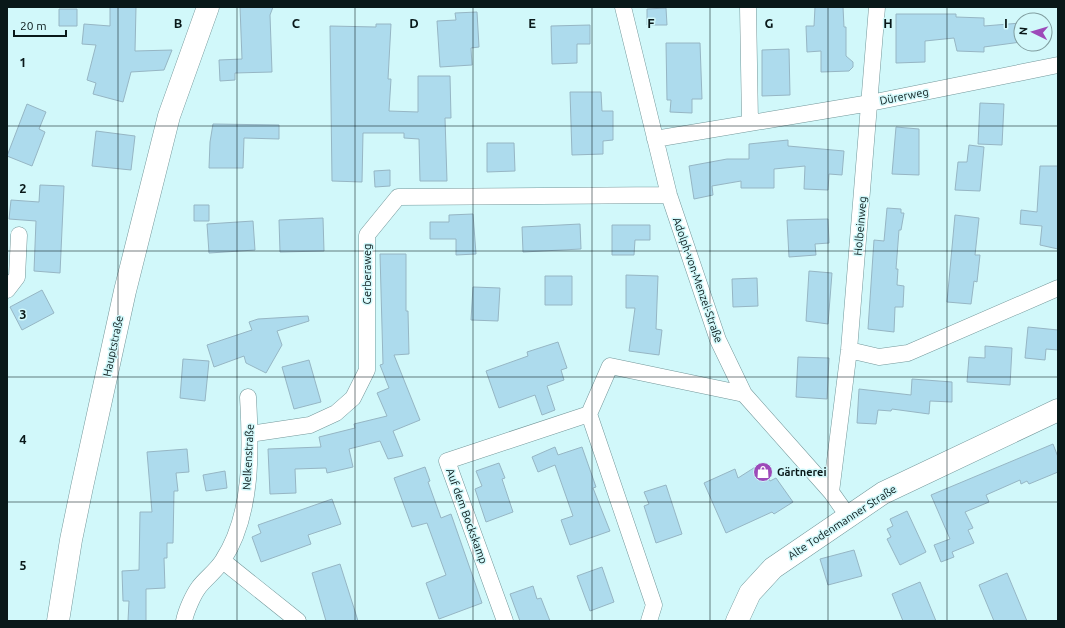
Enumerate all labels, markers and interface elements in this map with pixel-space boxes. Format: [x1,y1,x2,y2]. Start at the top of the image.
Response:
scale bar [14,12,66,38]
north arrow [1013,12,1053,52]
text: B [174,16,183,30]
text: C [292,16,301,30]
text: D [409,16,419,30]
text: E [528,16,536,30]
text: F [647,16,655,30]
text: G [765,16,774,30]
text: H [883,16,893,30]
text: I [1004,16,1008,30]
text: 20 m [20,19,47,32]
text: N [1017,27,1029,36]
text: 1 [19,55,27,69]
street label: Dürerweg [879,85,929,107]
text: 2 [19,181,27,195]
street label: Holbeinweg [851,196,869,256]
street label: Adolph-von-Menzel-Straße [671,216,725,344]
street label: Gerberaweg [361,244,373,304]
text: 3 [19,307,27,321]
street label: Hauptstraße [101,314,125,378]
street label: Nelkenstraße [240,424,256,490]
text: 4 [19,432,27,446]
shop icon: Gärtnerei [752,461,774,483]
place label: Gärtnerei [777,466,826,478]
street label: Auf dem Bockskamp [444,467,490,565]
street label: Alte Todenmanner Straße [786,482,898,562]
text: 5 [19,558,27,572]

